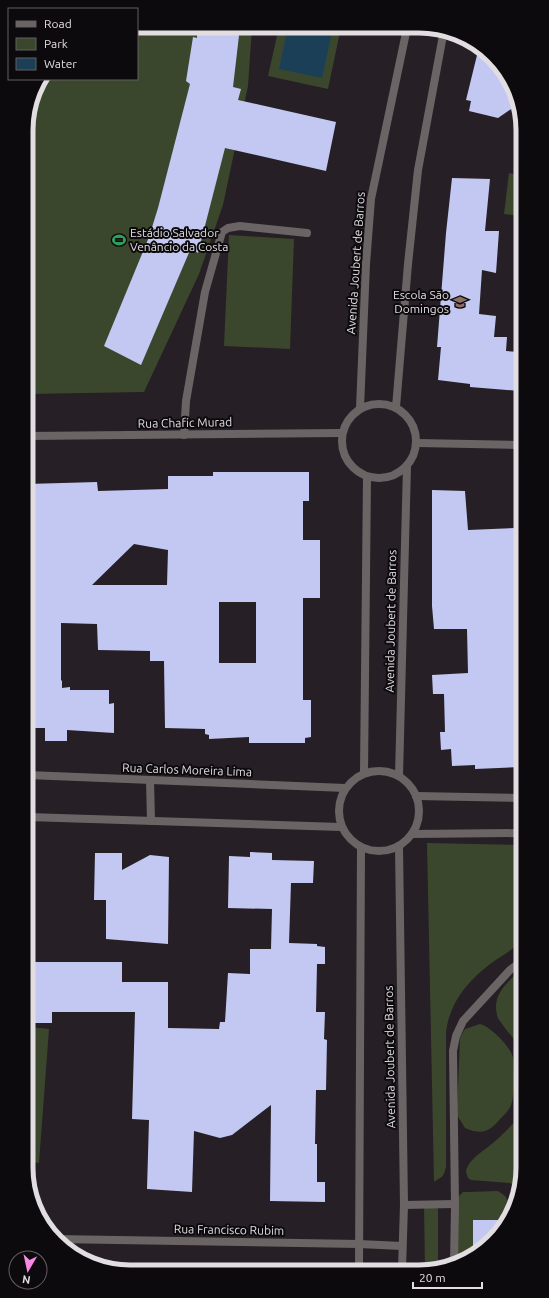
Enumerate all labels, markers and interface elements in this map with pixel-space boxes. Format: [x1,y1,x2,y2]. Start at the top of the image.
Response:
legend [8,8,138,80]
text: Road [44,17,72,30]
text: Park [44,37,68,50]
text: Water [44,57,77,70]
street label: Avenida Joubert de Barros [344,191,367,335]
place label: Estádio Salvador Venâncio da Costa [130,226,228,253]
sports icon: Estádio Salvador Venâncio da Costa [111,232,127,248]
place label: Escola São Domingos [393,288,449,315]
school or university icon: Escola São Domingos [452,294,468,310]
street label: Rua Chafic Murad [138,415,232,430]
street label: Avenida Joubert de Barros [383,550,398,692]
street label: Rua Carlos Moreira Lima [122,761,252,778]
street label: Avenida Joubert de Barros [382,986,397,1128]
street label: Rua Francisco Rubim [174,1222,284,1237]
north arrow [8,1250,48,1290]
scale bar [413,1264,482,1290]
text: 20 m [419,1271,446,1284]
text: N [21,1273,31,1286]

